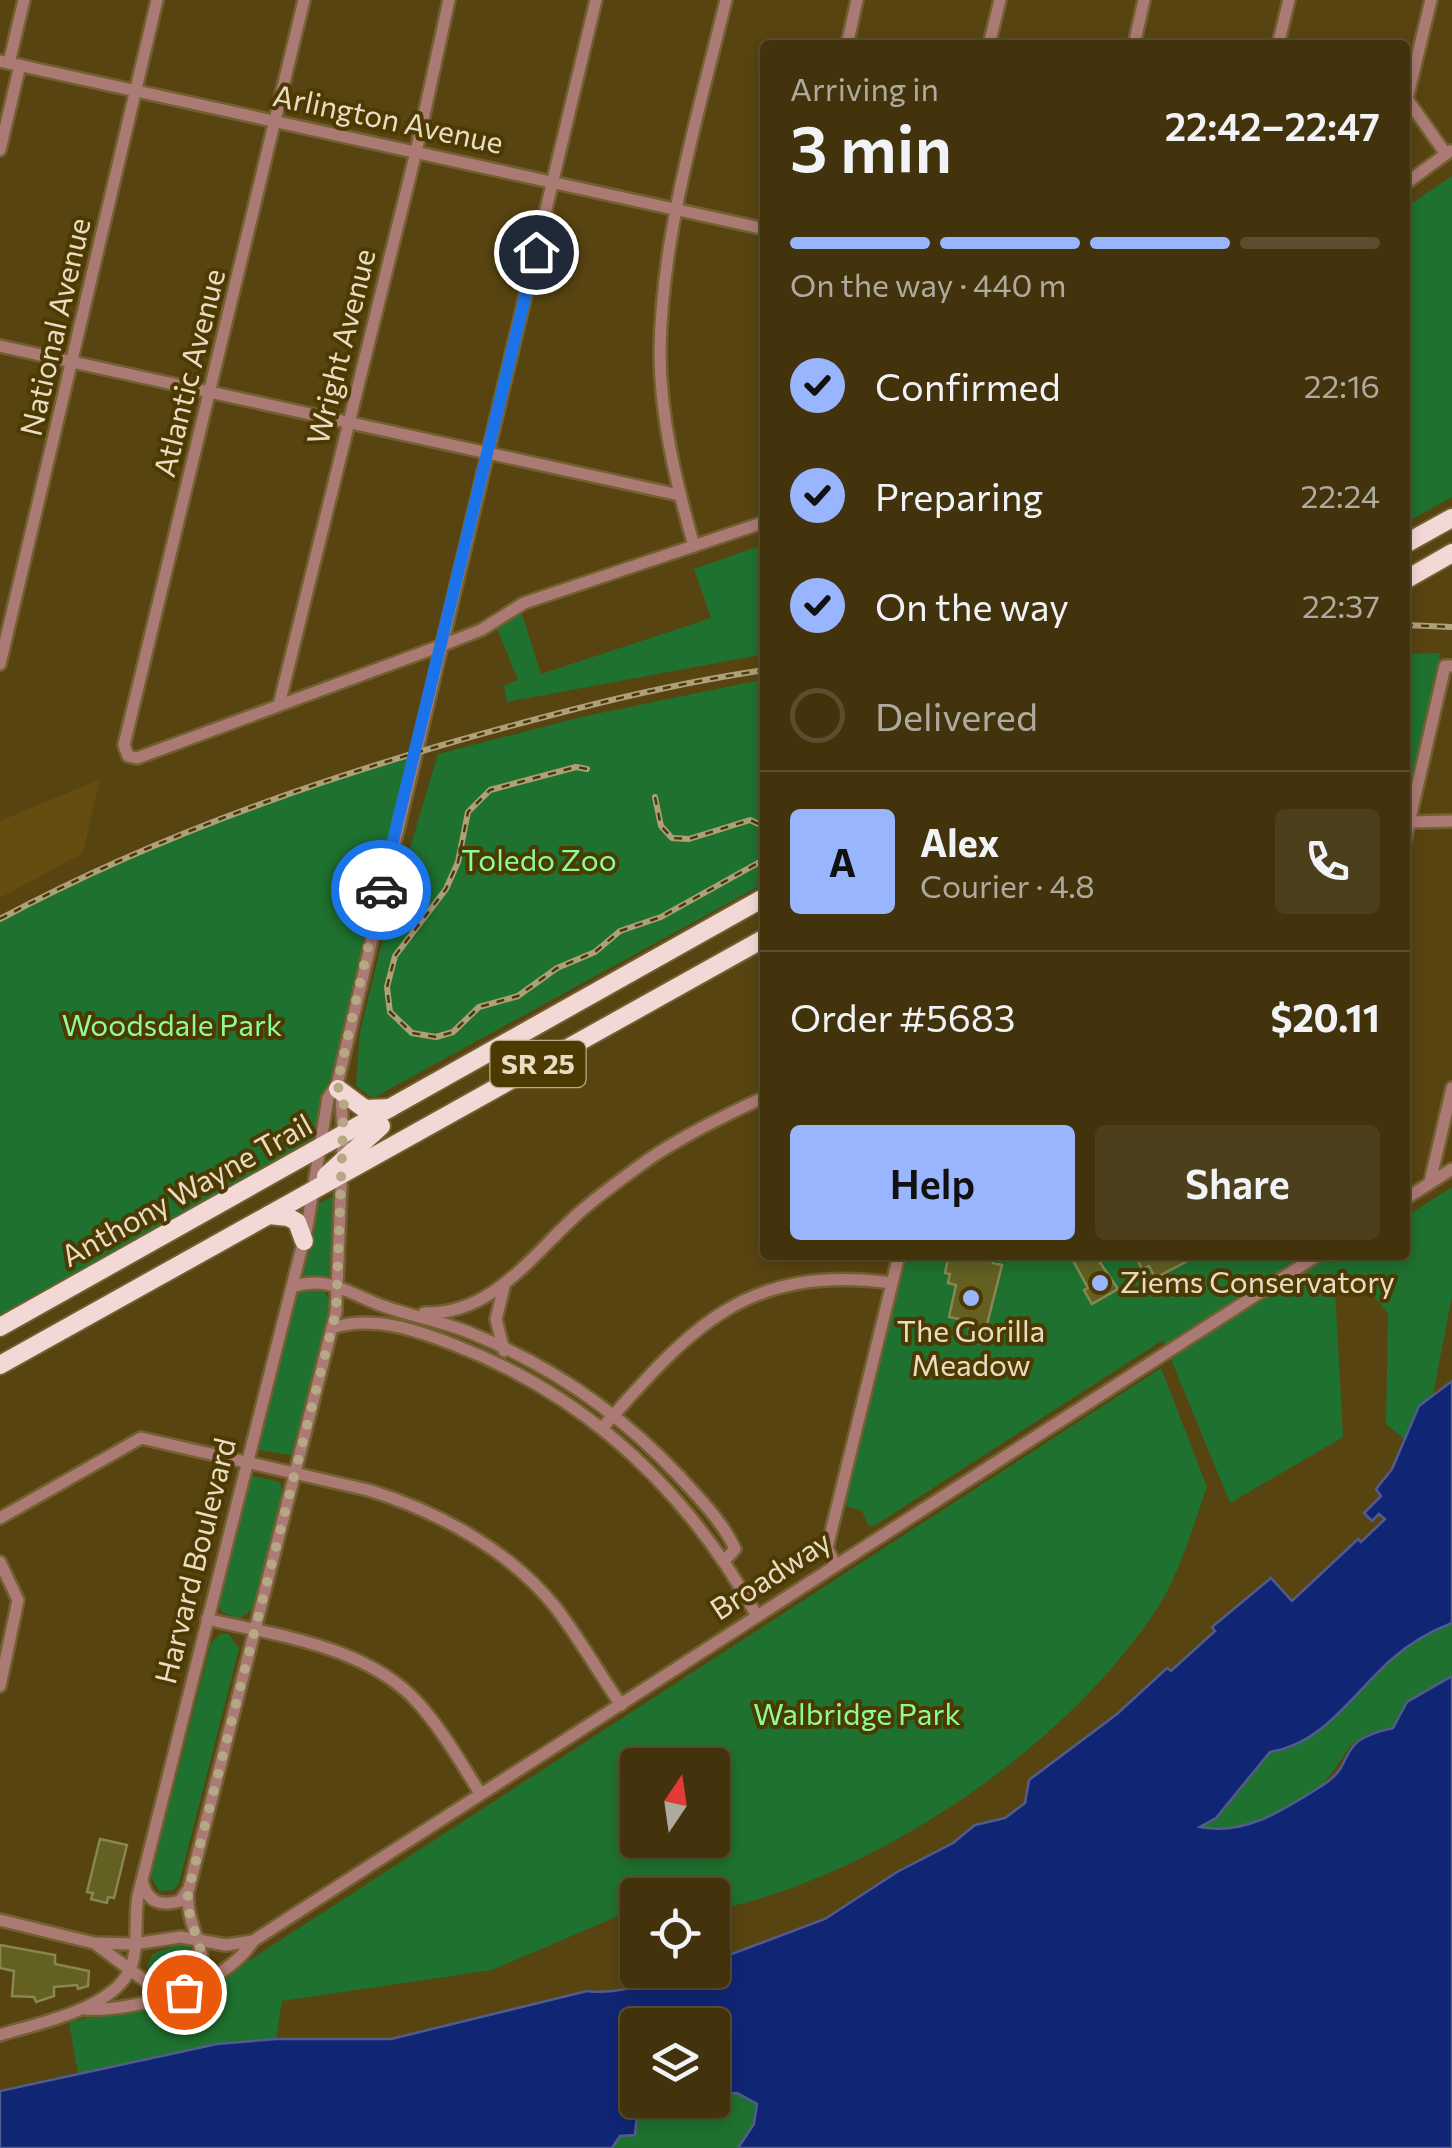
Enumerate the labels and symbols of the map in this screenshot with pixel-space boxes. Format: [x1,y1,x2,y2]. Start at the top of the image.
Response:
street label: Arlington Avenue [270,75,507,160]
pin [494,210,579,295]
street label: National Avenue [11,214,97,439]
street label: Wright Avenue [297,245,382,448]
street label: Atlantic Avenue [144,265,231,480]
courier [331,840,431,940]
park label: Toledo Zoo [461,840,617,877]
park label: Woodsdale Park [62,1005,282,1042]
road number: SR 25 [490,1041,586,1087]
street label: Anthony Wayne Trail [54,1104,318,1273]
place label: Ziems Conservatory [1120,1262,1395,1299]
marker: Ziems Conservatory [1089,1272,1111,1294]
marker: The Gorilla Meadow [960,1287,982,1309]
place label: The Gorilla Meadow [897,1311,1045,1382]
street label: Harvard Boulevard [145,1434,242,1687]
street label: Broadway [702,1521,837,1627]
park label: Walbridge Park [753,1694,961,1731]
north arrow [620,1748,730,1858]
pin [142,1950,227,2035]

